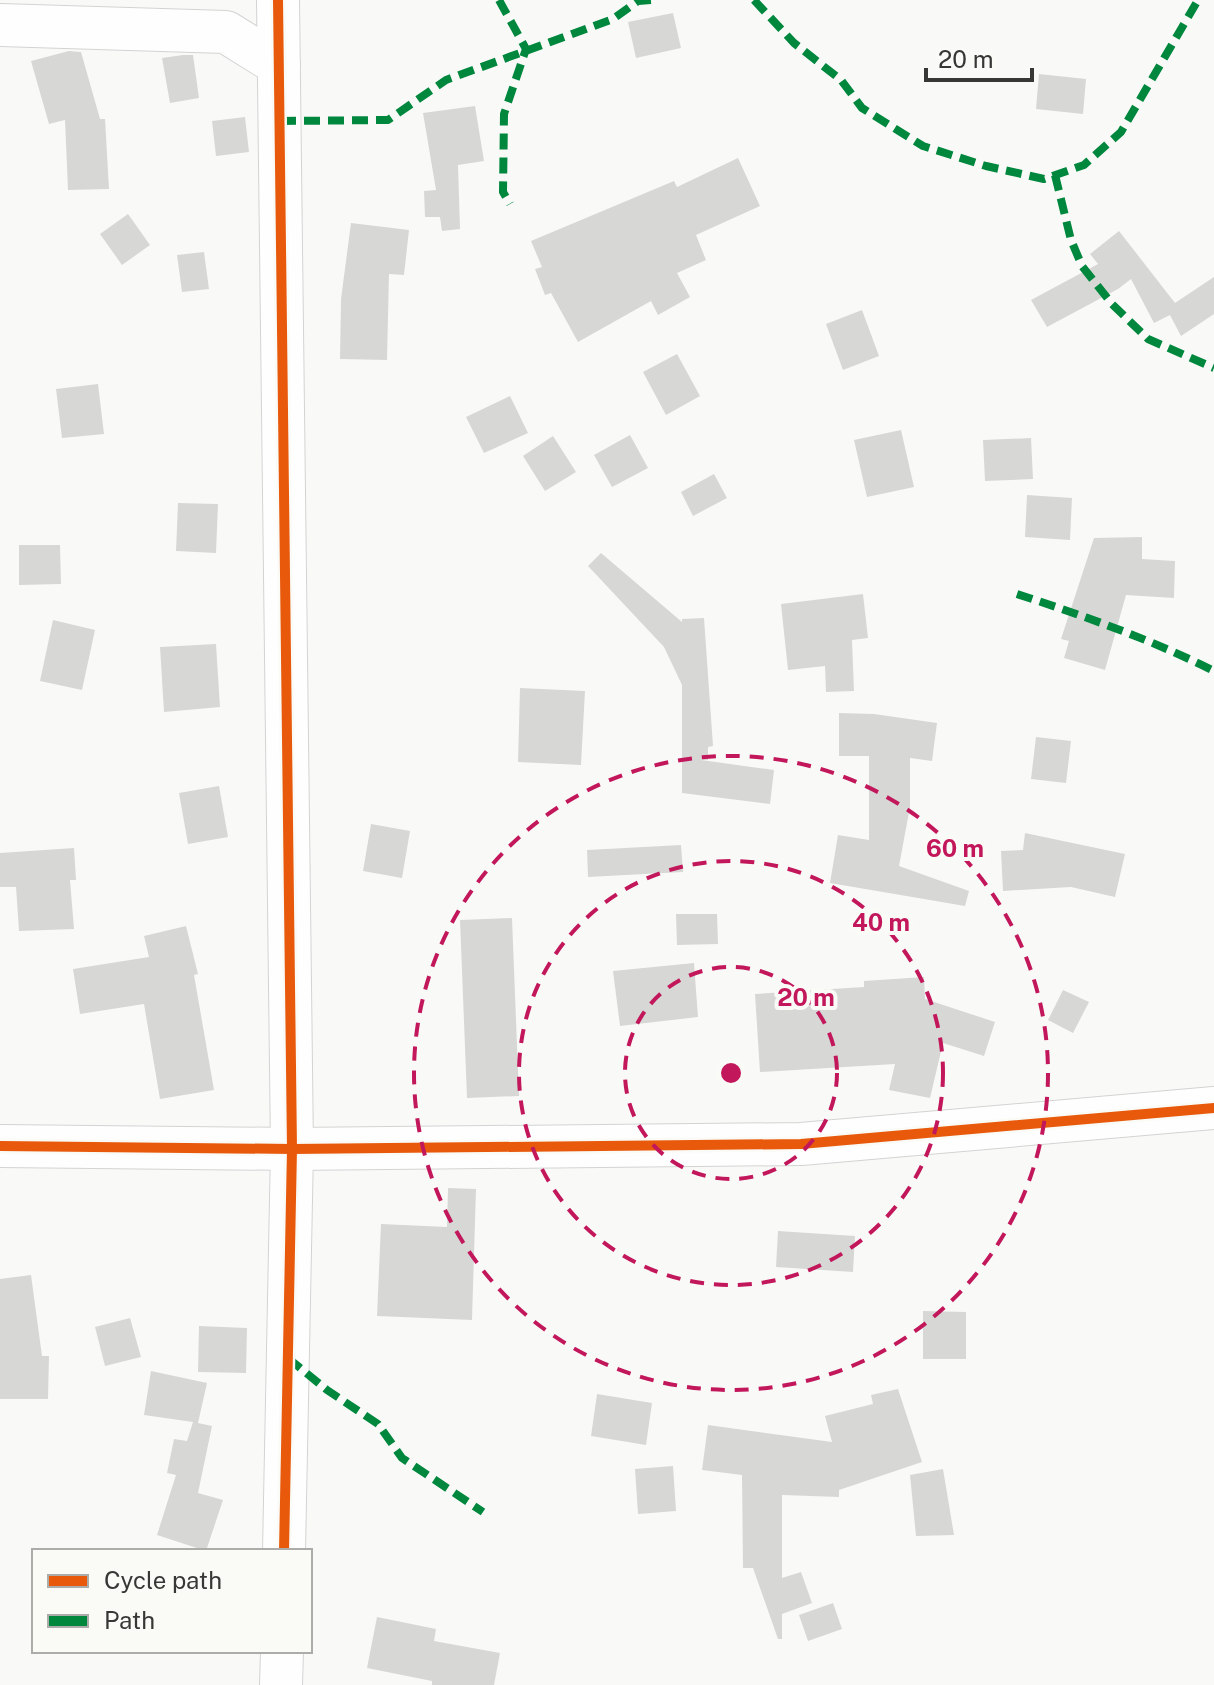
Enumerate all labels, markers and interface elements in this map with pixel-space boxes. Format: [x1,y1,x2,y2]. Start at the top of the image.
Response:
scale bar [926,32,1032,82]
text: 20 m [938,45,994,73]
text: 60 m [926,834,984,862]
text: 40 m [852,908,910,936]
text: 20 m [777,983,835,1011]
centre of rings [717,1059,745,1087]
legend [32,1549,312,1653]
text: Cycle path [104,1566,222,1594]
text: Path [104,1606,155,1634]

